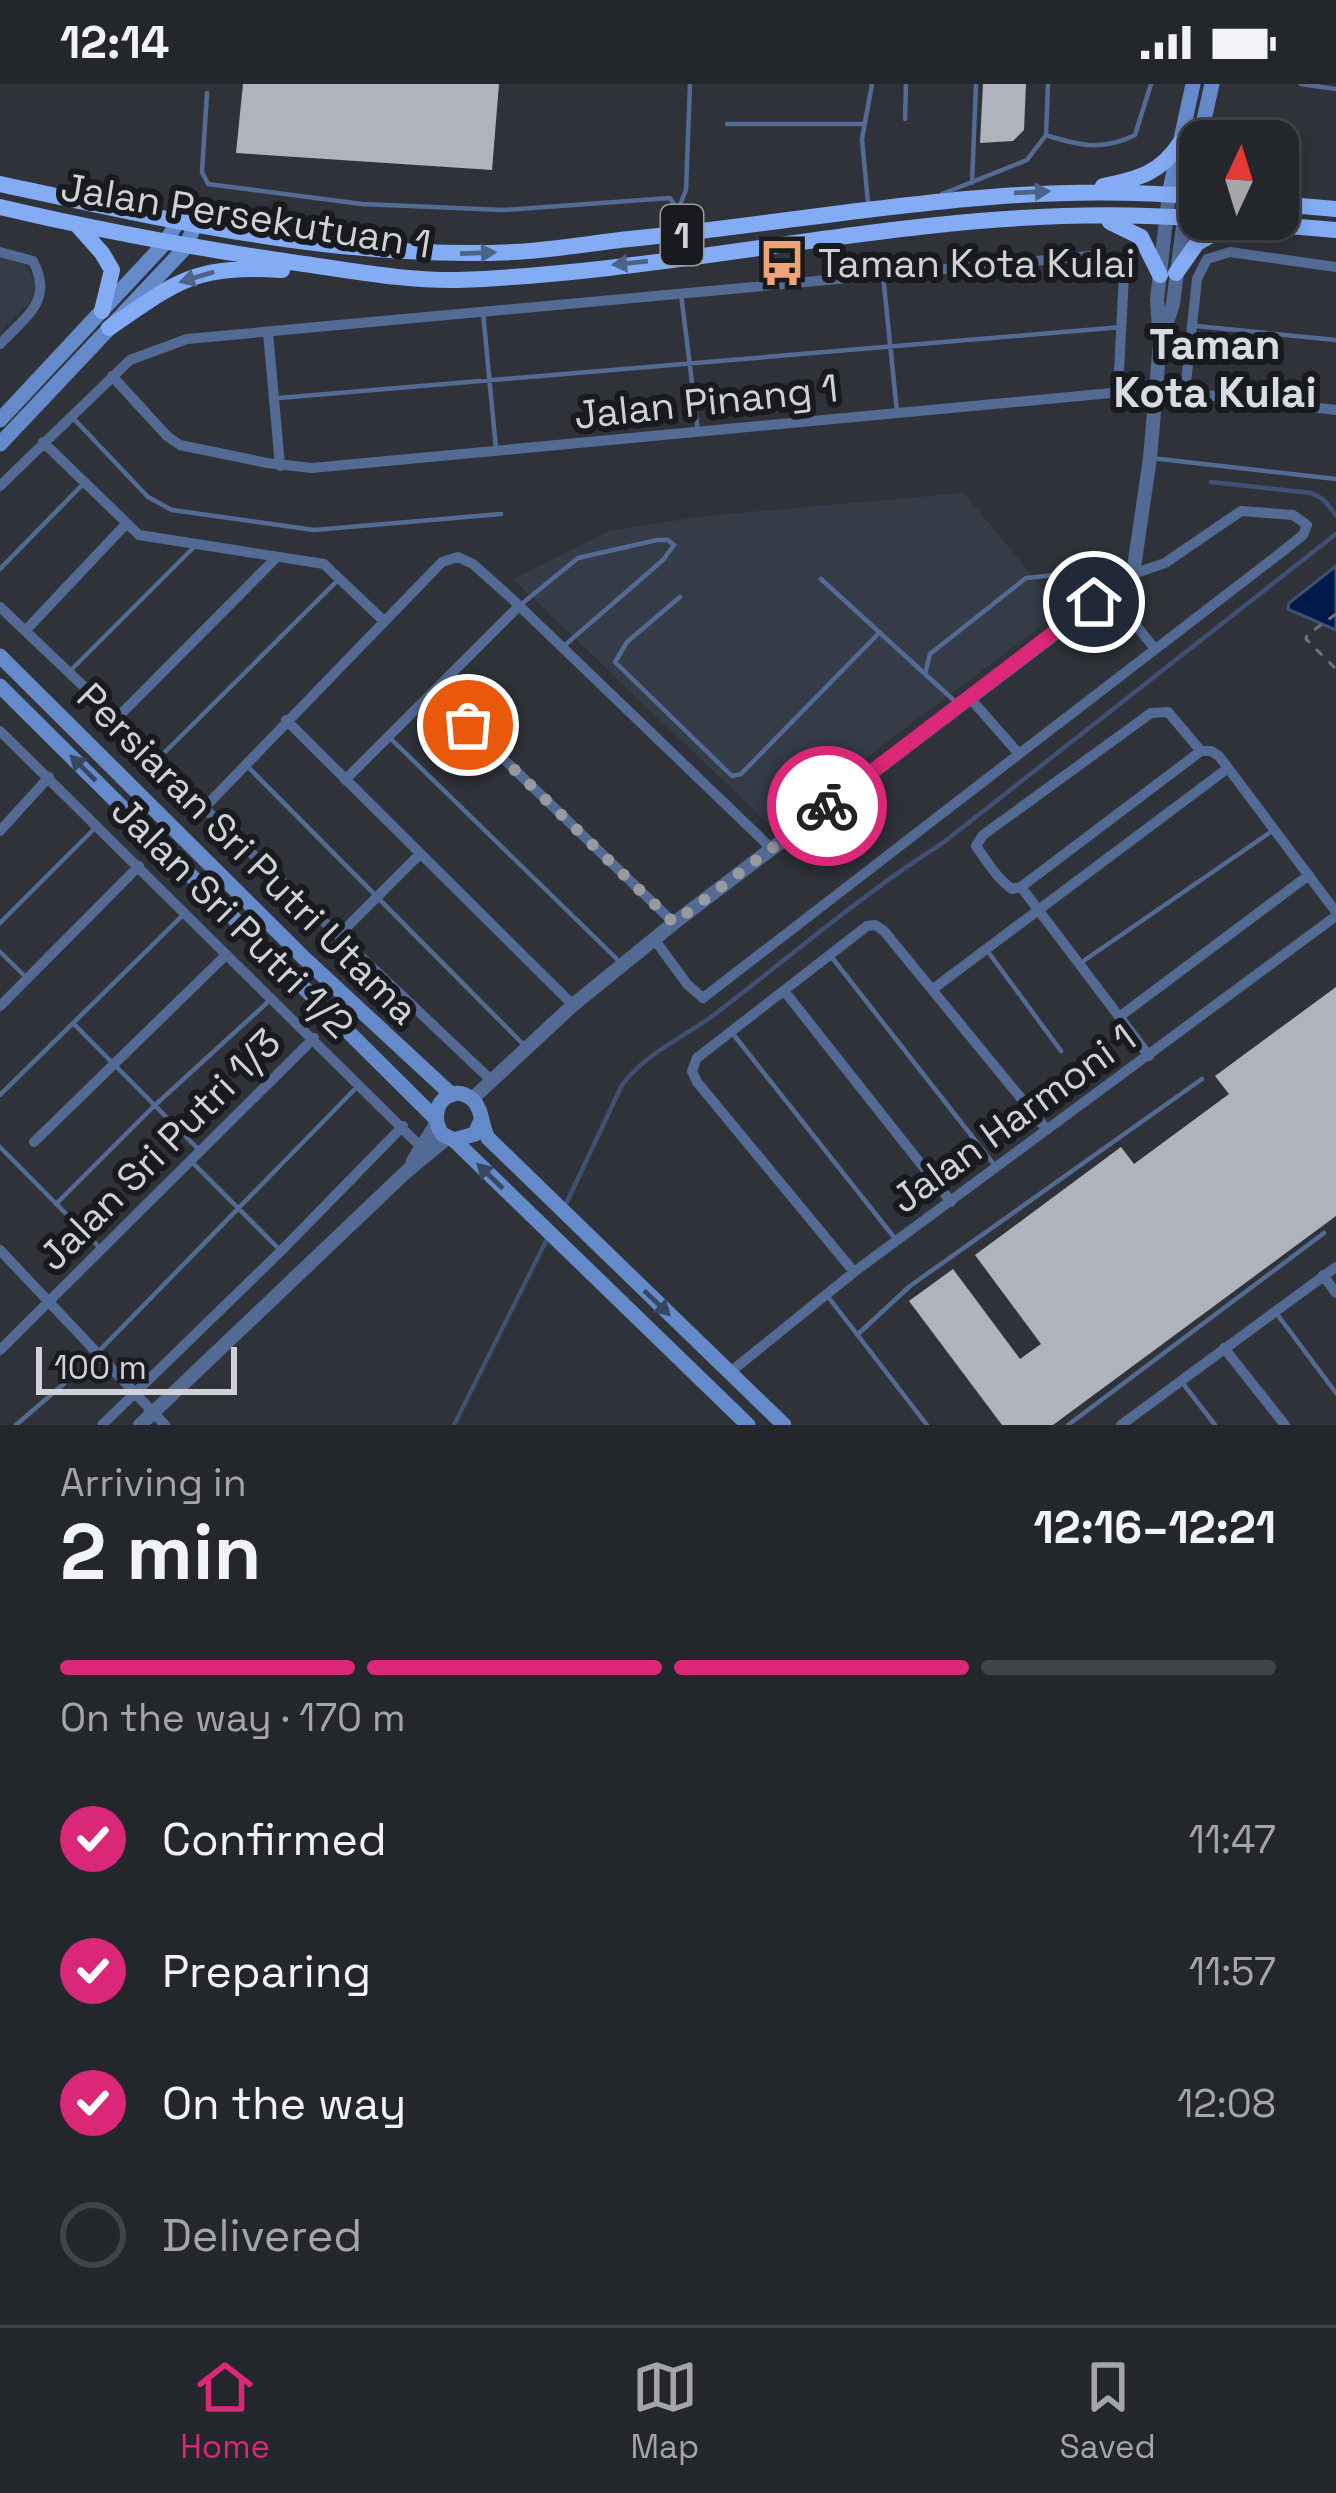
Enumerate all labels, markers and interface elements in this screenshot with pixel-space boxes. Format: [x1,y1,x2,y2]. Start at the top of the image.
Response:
text: 12:14 [60,14,169,71]
north arrow [1179,120,1299,240]
map controls [1179,120,1299,240]
street label: Jalan Persekutuan 1 [58,162,434,269]
one-way arrow [1014,182,1052,201]
road number: 1 [661,205,703,265]
bus stop icon: Taman Kota Kulai [757,238,807,288]
place label: Taman Kota Kulai [818,239,1135,288]
one-way arrow [460,244,498,263]
one-way arrow [611,254,648,273]
one-way arrow [179,269,215,287]
district label: Taman Kota Kulai [1113,318,1317,419]
street label: Jalan Pinang 1 [572,363,840,440]
pin [1043,551,1145,653]
icon: home [1061,569,1127,635]
street label: Persiaran Sri Putri Utama [67,672,429,1034]
pin [417,674,519,776]
icon: bag [435,692,501,758]
courier [767,746,887,866]
one-way arrow [69,754,97,782]
icon: bike [794,773,860,839]
street label: Jalan Sri Putri 1/2 [101,786,364,1049]
street label: Jalan Harmoni 1 [881,1013,1145,1224]
street label: Jalan Sri Putri 1/3 [28,1018,291,1281]
one-way arrow [476,1162,504,1190]
one-way arrow [643,1289,671,1317]
scale bar [36,1341,237,1394]
text: 100 m [54,1347,147,1389]
text: Arriving in [60,1458,247,1507]
text: 12:16–12:21 [1034,1499,1276,1556]
text: 2 min [60,1502,262,1602]
text: On the way · 170 m [60,1693,406,1742]
icon: check [60,1806,126,1872]
text: Confirmed [162,1811,387,1868]
text: 11:47 [1188,1815,1276,1864]
icon: check [60,1938,126,2004]
text: Preparing [162,1943,371,2000]
text: 11:57 [1189,1947,1276,1996]
icon: check [60,2070,126,2136]
text: On the way [162,2075,406,2132]
text: 12:08 [1177,2079,1276,2128]
text: Delivered [162,2207,362,2264]
tab: Home [180,2354,270,2468]
tab: Map [630,2354,699,2468]
tab: Saved [1060,2354,1156,2468]

